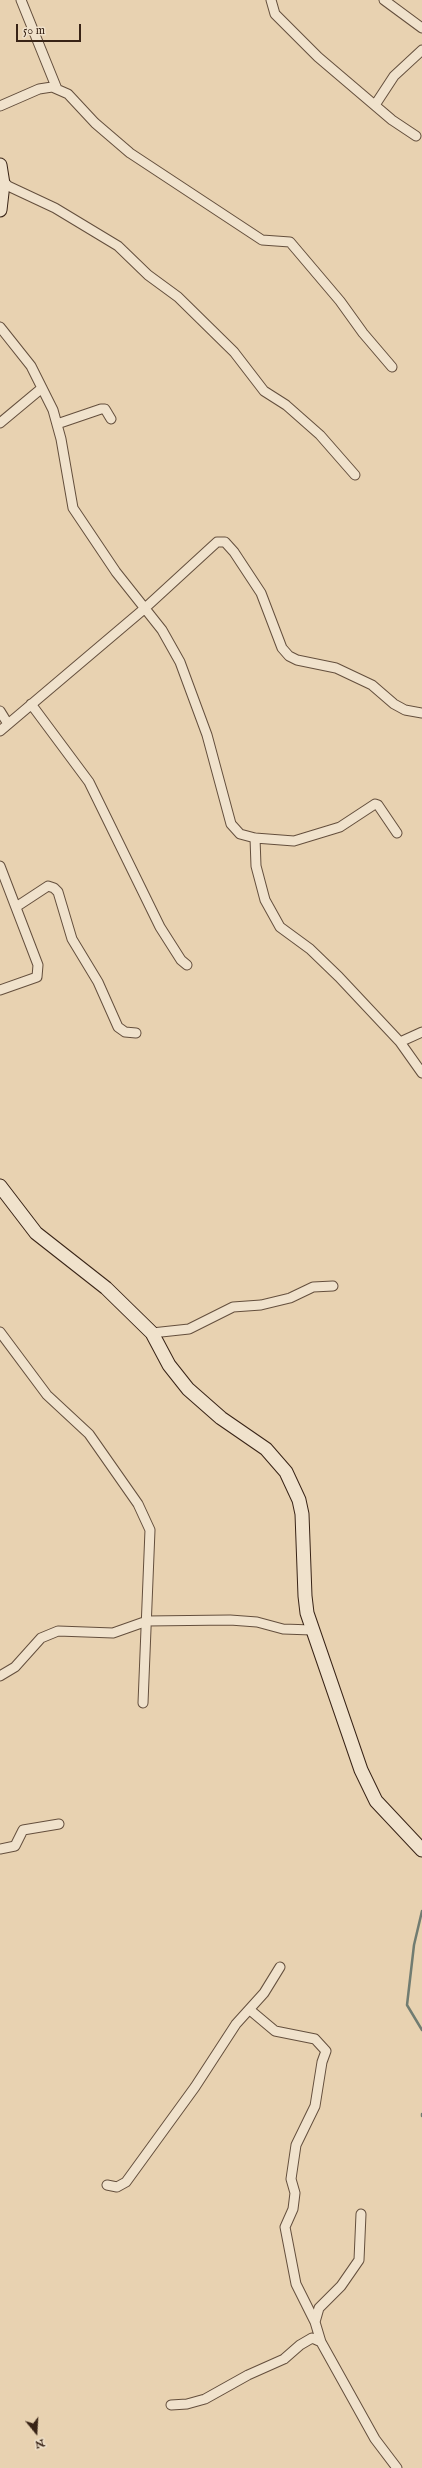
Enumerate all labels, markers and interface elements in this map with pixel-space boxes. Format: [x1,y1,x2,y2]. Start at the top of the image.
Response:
scale bar [18,16,83,42]
text: 50 m [23,23,45,38]
north arrow [16,2412,56,2452]
text: N [33,2435,46,2452]

